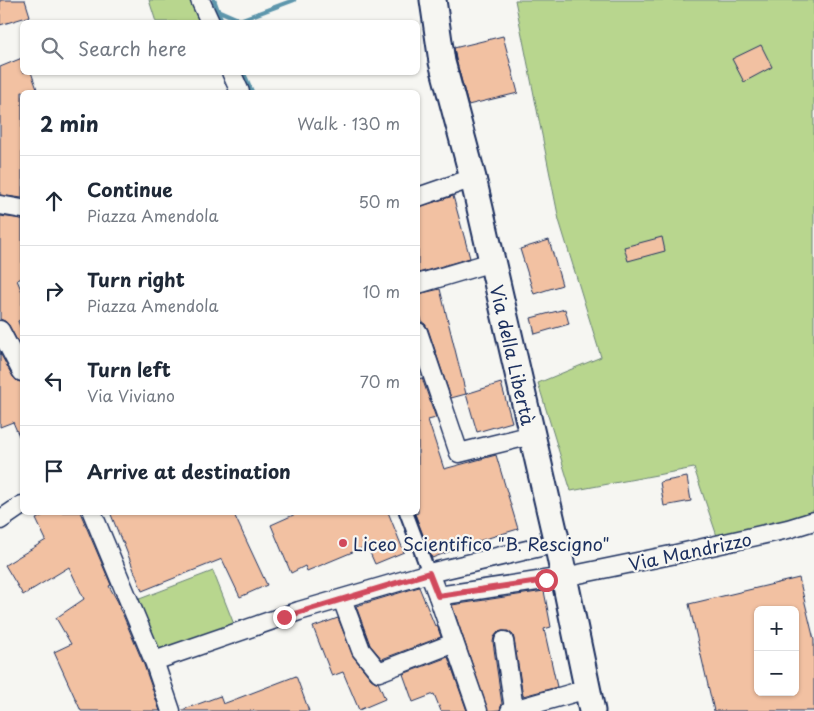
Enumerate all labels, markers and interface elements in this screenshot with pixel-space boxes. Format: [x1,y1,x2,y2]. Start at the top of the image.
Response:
search box [20,20,420,75]
icon: search [38,34,66,62]
text: Search here [78,34,187,62]
text: 2 min [40,107,99,139]
text: Walk · 130 m [297,111,400,135]
text: Continue [87,175,173,203]
icon: ahead [40,187,68,215]
text: 50 m [359,189,400,213]
text: Piazza Amendola [87,203,218,227]
text: Turn right [87,265,185,293]
icon: right [40,277,68,305]
text: 10 m [363,279,400,303]
street label: Via della Libertà [484,282,542,429]
text: Piazza Amendola [87,293,218,317]
text: Turn left [87,355,171,383]
icon: left [40,367,68,395]
text: 70 m [360,369,400,393]
text: Via Viviano [87,383,175,407]
icon: arrive [40,457,68,485]
text: Arrive at destination [87,457,291,485]
street label: Via Mandrizzo [626,525,754,577]
place label: Liceo Scientifico "B. Rescigno" [353,530,610,557]
marker: Liceo Scientifico "B. Rescigno" [337,537,349,549]
route start [535,569,558,592]
route end [273,606,296,629]
map controls [754,606,799,696]
button: + [754,606,799,651]
button: − [754,651,799,696]

